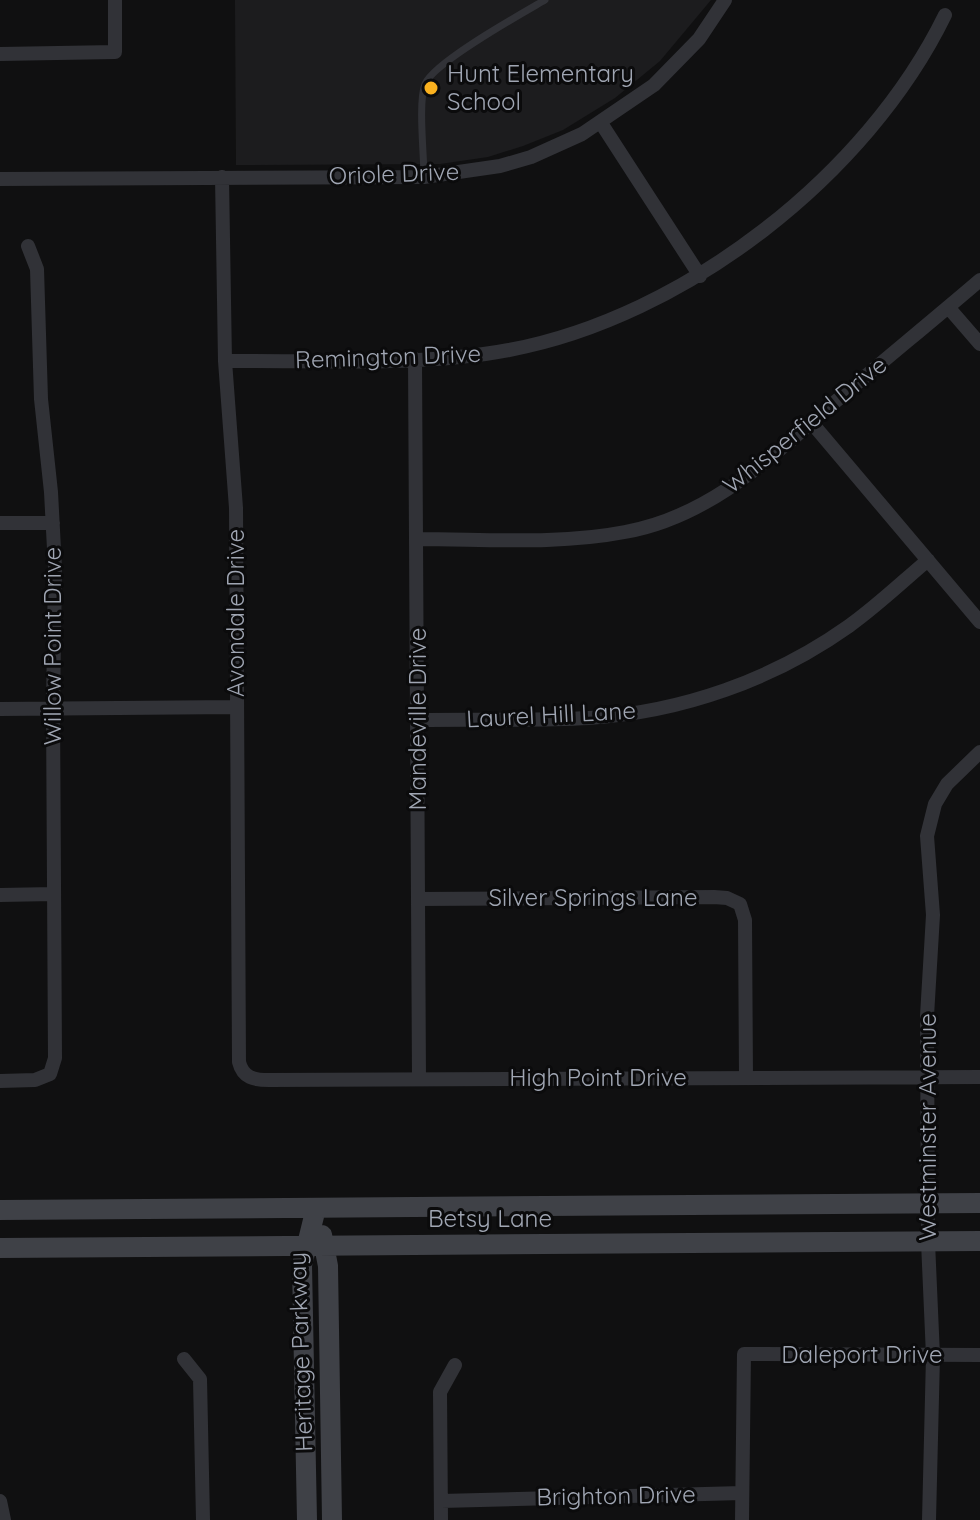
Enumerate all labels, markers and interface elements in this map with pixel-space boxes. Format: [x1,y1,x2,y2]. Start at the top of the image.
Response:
place label: Hunt Elementary School [447,58,634,116]
marker: Hunt Elementary School [422,79,440,97]
street label: Oriole Drive [328,156,460,190]
street label: Remington Drive [294,338,481,374]
street label: Whisperfield Drive [716,349,892,499]
street label: Avondale Drive [220,529,250,697]
street label: Willow Point Drive [37,547,67,745]
street label: Mandeville Drive [402,628,432,810]
street label: Laurel Hill Lane [465,695,637,733]
street label: Silver Springs Lane [488,882,698,912]
street label: Westminster Avenue [912,1013,942,1241]
street label: High Point Drive [509,1062,687,1092]
street label: Betsy Lane [428,1203,552,1233]
street label: Heritage Parkway [282,1252,318,1452]
street label: Daleport Drive [781,1339,943,1369]
street label: Brighton Drive [536,1479,696,1511]

